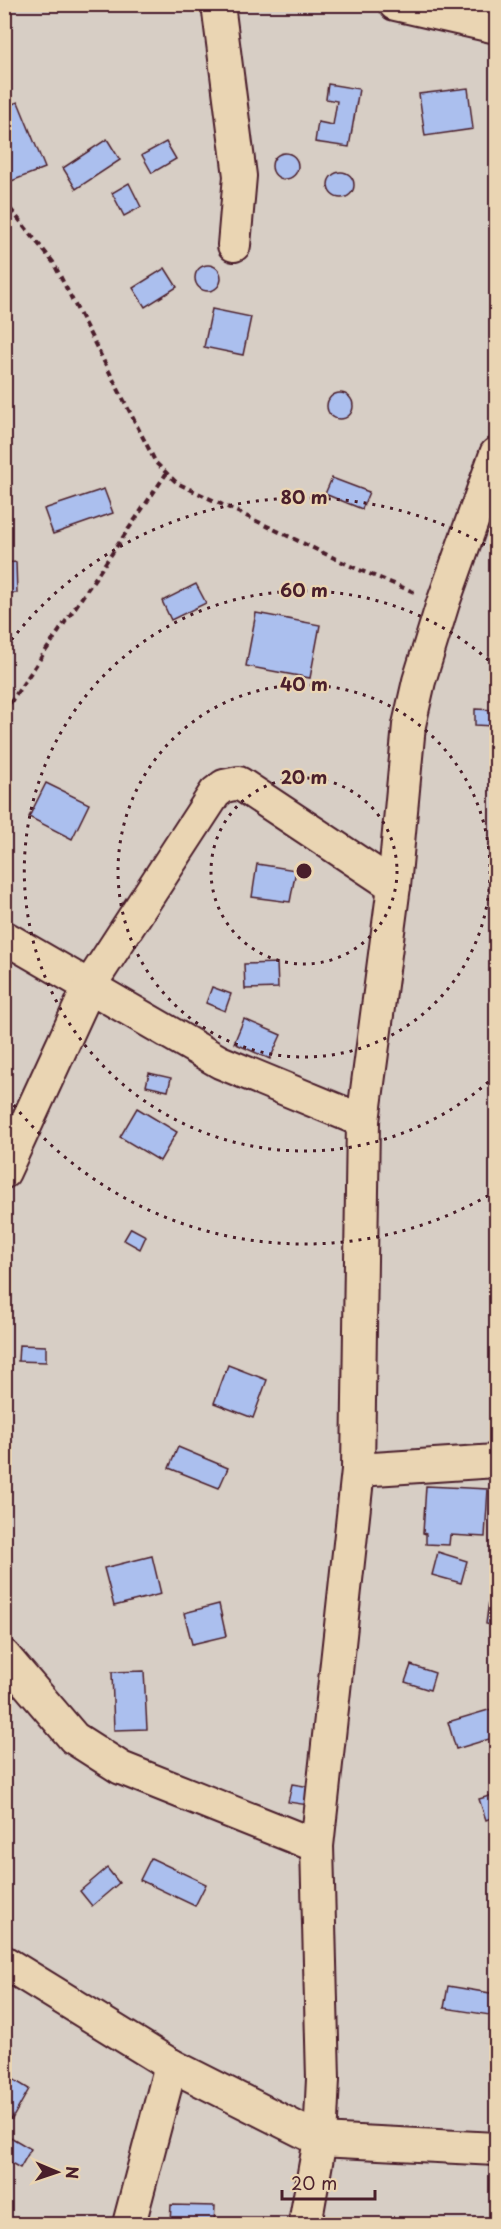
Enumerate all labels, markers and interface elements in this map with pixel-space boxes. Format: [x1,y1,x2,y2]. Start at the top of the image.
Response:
text: 80 m [280,483,328,510]
text: 60 m [280,576,328,603]
text: 40 m [280,670,328,697]
text: 20 m [281,763,327,790]
centre of rings [294,861,314,881]
north arrow [27,2142,87,2202]
scale bar [282,2163,375,2201]
text: N [61,2166,85,2179]
text: 20 m [291,2169,337,2196]

